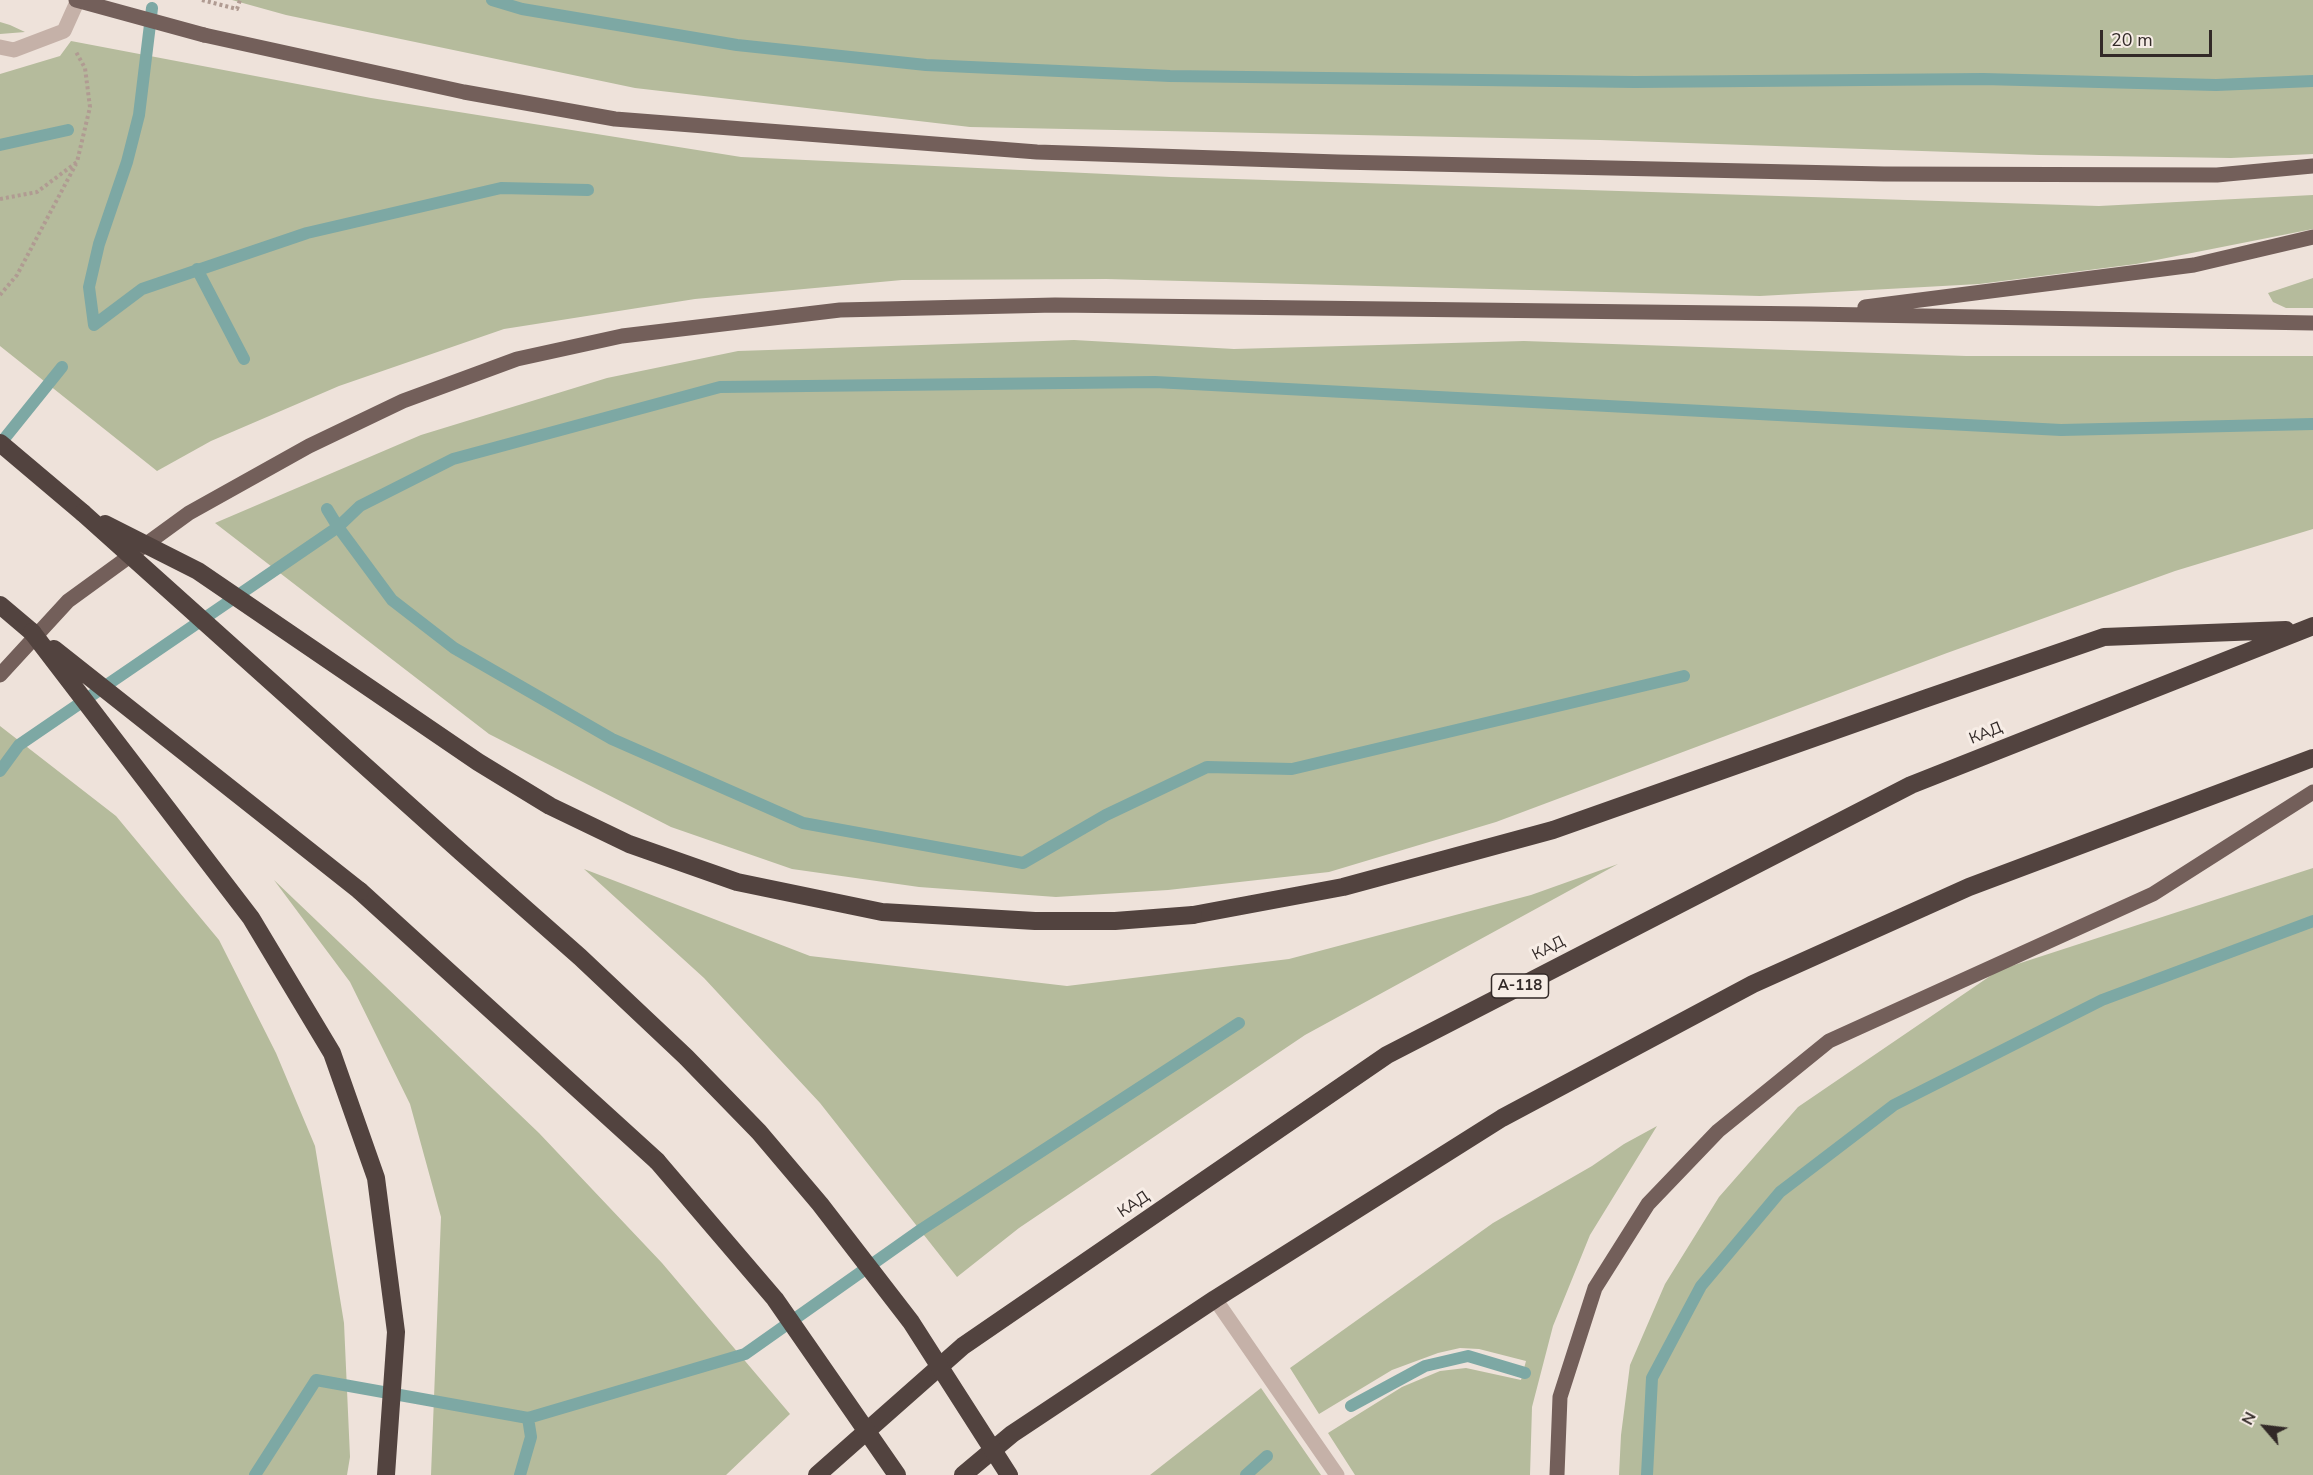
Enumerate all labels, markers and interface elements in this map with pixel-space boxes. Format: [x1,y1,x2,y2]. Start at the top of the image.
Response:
scale bar [2103,18,2216,56]
text: 20 m [2111,28,2153,52]
street label: КАД [1967,719,2005,749]
street label: КАД [1529,933,1569,965]
road number: А-118 [1492,974,1549,998]
street label: КАД [1115,1188,1153,1222]
north arrow [2235,1397,2295,1457]
text: N [2237,1408,2262,1429]

